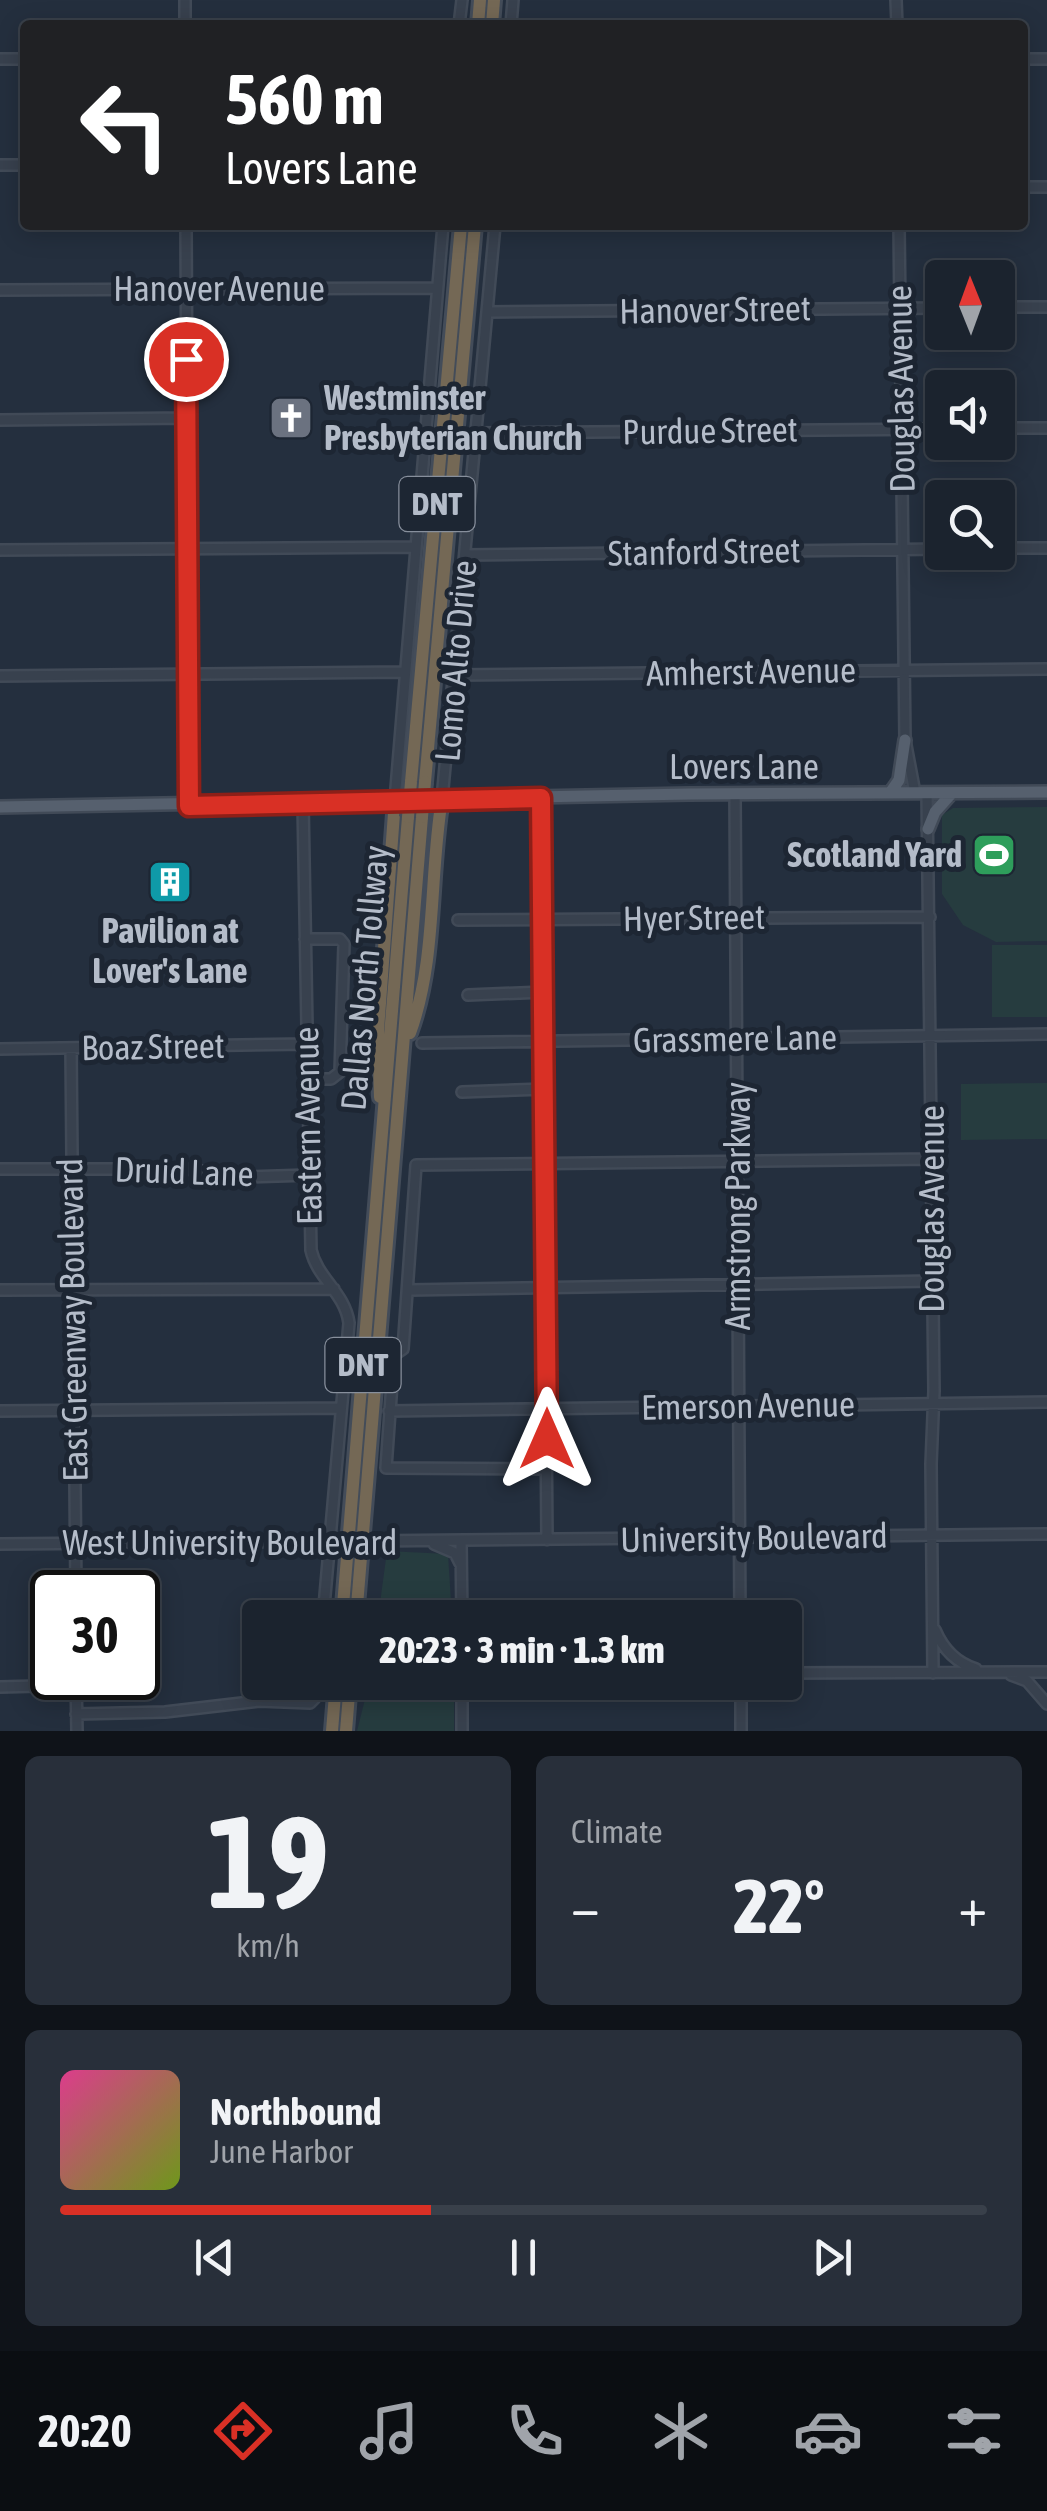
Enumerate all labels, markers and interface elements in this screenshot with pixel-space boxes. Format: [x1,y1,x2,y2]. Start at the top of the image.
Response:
text: 560 m [225,59,384,139]
icon: left [60,60,190,190]
text: Lovers Lane [225,142,418,194]
north arrow [925,260,1015,350]
map controls [925,260,1015,570]
street label: Hanover Avenue [113,268,325,308]
street label: Douglas Avenue [878,285,922,493]
street label: Hanover Street [619,287,811,331]
pin [144,317,229,402]
icon: arrive [159,332,214,387]
button: sound [925,370,1015,460]
place label: Westminster Presbyterian Church [323,377,582,457]
church icon: Westminster Presbyterian Church [268,395,314,441]
street label: Purdue Street [622,408,798,452]
road number: DNT [400,477,474,531]
button: search [925,480,1015,570]
street label: Stanford Street [607,529,801,573]
street label: Lomo Alto Drive [426,559,484,763]
street label: Amherst Avenue [646,649,856,693]
street label: Lovers Lane [669,746,819,786]
sports icon: Scotland Yard [971,832,1017,878]
place label: Scotland Yard [787,834,962,874]
street label: Dallas North Tollway [332,844,396,1112]
building icon: Pavilion at Lover's Lane [147,859,193,905]
street label: Hyer Street [623,896,765,938]
place label: Pavilion at Lover's Lane [92,910,248,990]
street label: Grassmere Lane [633,1016,837,1060]
street label: Boaz Street [81,1025,225,1067]
street label: Eastern Avenue [285,1027,329,1225]
street label: Armstrong Parkway [717,1082,757,1330]
street label: Douglas Avenue [911,1105,951,1313]
street label: Druid Lane [114,1149,254,1193]
street label: East Greenway Boulevard [49,1158,95,1482]
road number: DNT [326,1338,400,1392]
street label: Emerson Avenue [641,1383,855,1427]
position arrow [495,1387,599,1491]
street label: University Boulevard [620,1515,888,1559]
street label: West University Boulevard [63,1522,397,1562]
speed limit sign: 30 [30,1570,160,1700]
text: 20:23 · 3 min · 1.3 km [379,1628,665,1671]
text: 19 [207,1787,329,1936]
text: Climate [571,1813,663,1850]
text: 22° [733,1863,825,1949]
text: − [571,1875,600,1938]
text: + [958,1875,987,1938]
text: km/h [236,1927,300,1964]
text: Northbound [210,2090,381,2133]
text: June Harbor [210,2133,353,2170]
icon: previous [187,2230,242,2285]
icon: pause [496,2230,551,2285]
icon: next [805,2230,860,2285]
icon: directions [208,2396,278,2466]
icon: music [354,2396,424,2466]
icon: phone [500,2396,570,2466]
icon: climate [646,2396,716,2466]
icon: car [793,2396,863,2466]
icon: filters [939,2396,1009,2466]
text: 20:20 [38,2405,132,2457]

